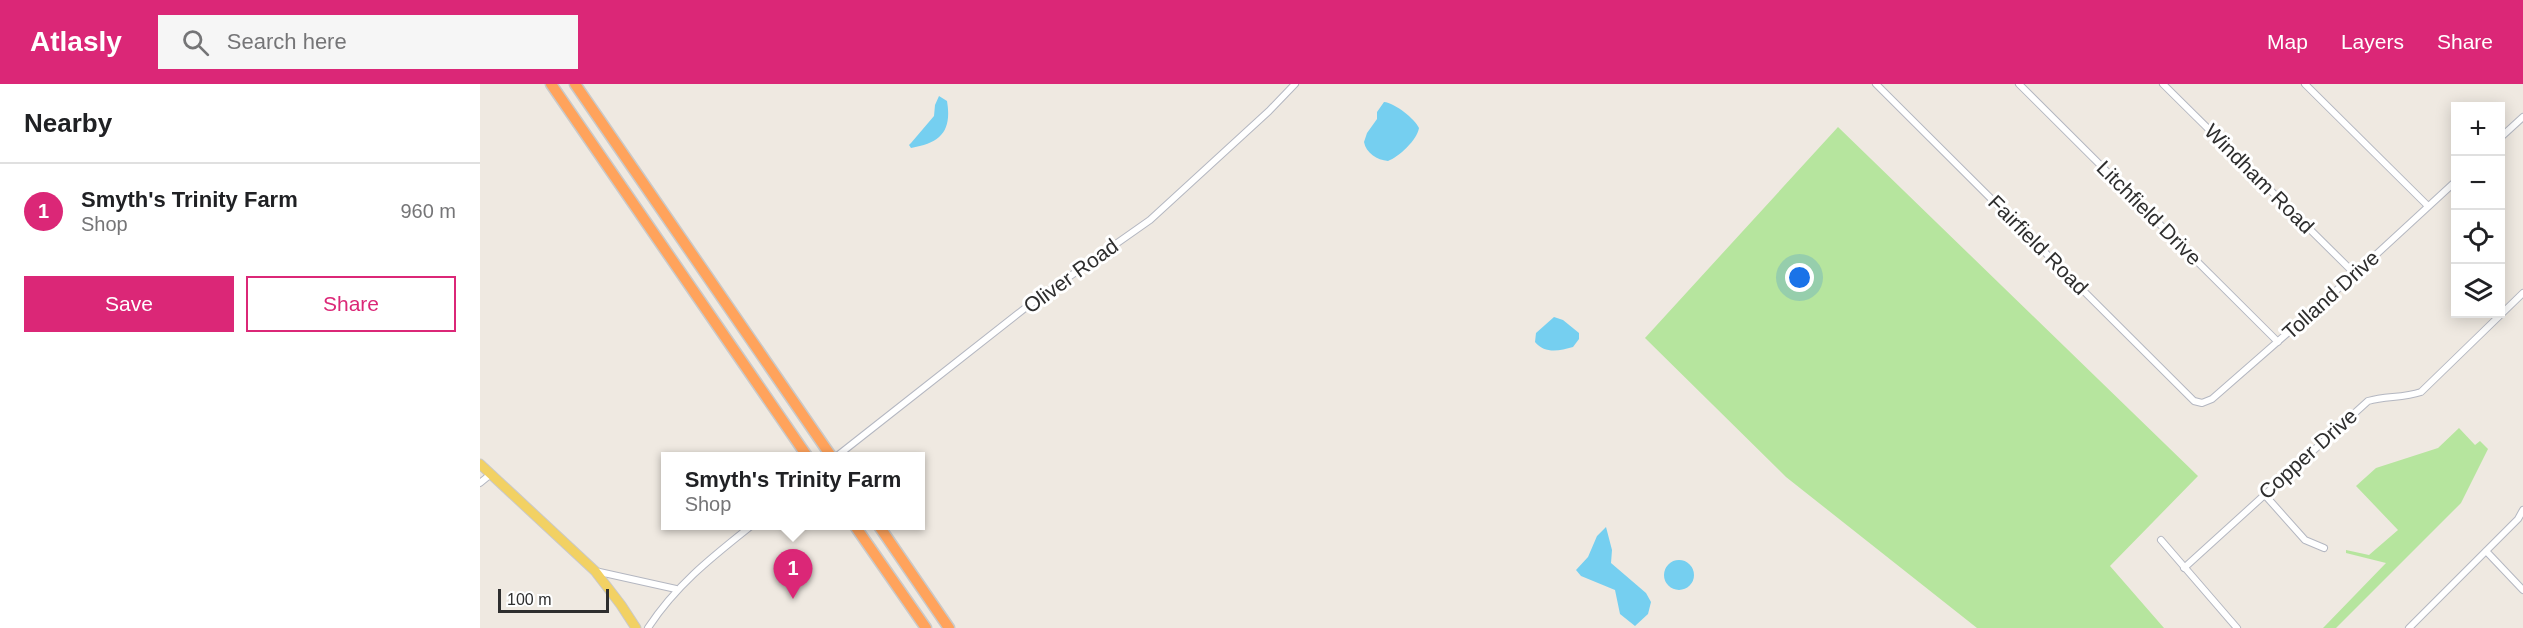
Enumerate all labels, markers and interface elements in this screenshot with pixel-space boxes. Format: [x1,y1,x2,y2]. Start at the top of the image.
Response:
search box [158,15,578,69]
text: Atlasly [30,26,122,57]
icon: search [179,26,212,59]
text: Search here [227,29,347,54]
text: Map [2267,30,2308,53]
text: Layers [2341,30,2404,53]
text: Share [2437,30,2493,53]
map controls [2451,102,2505,318]
button: + [2451,102,2505,156]
text: Nearby [24,108,112,138]
street label: Windham Road [2200,119,2319,238]
street label: Litchfield Drive [2093,156,2206,269]
button: − [2451,156,2505,210]
text: Smyth's Trinity Farm [81,187,298,212]
street label: Fairfield Road [1984,190,2093,299]
text: 1 [38,200,49,222]
text: 960 m [400,200,456,222]
button: locate [2451,210,2505,264]
text: Shop [81,213,128,235]
street label: Oliver Road [1019,234,1122,317]
street label: Tolland Drive [2278,245,2383,344]
your location [1785,263,1814,292]
button: layers [2451,264,2505,318]
button: Save [24,276,234,332]
button: Share [246,276,456,332]
street label: Copper Drive [2254,404,2361,504]
popup [661,452,925,530]
text: Smyth's Trinity Farm [685,467,901,492]
text: Shop [685,493,731,515]
pin: 1 [774,550,812,599]
scale bar [498,586,609,614]
text: 100 m [507,591,551,608]

